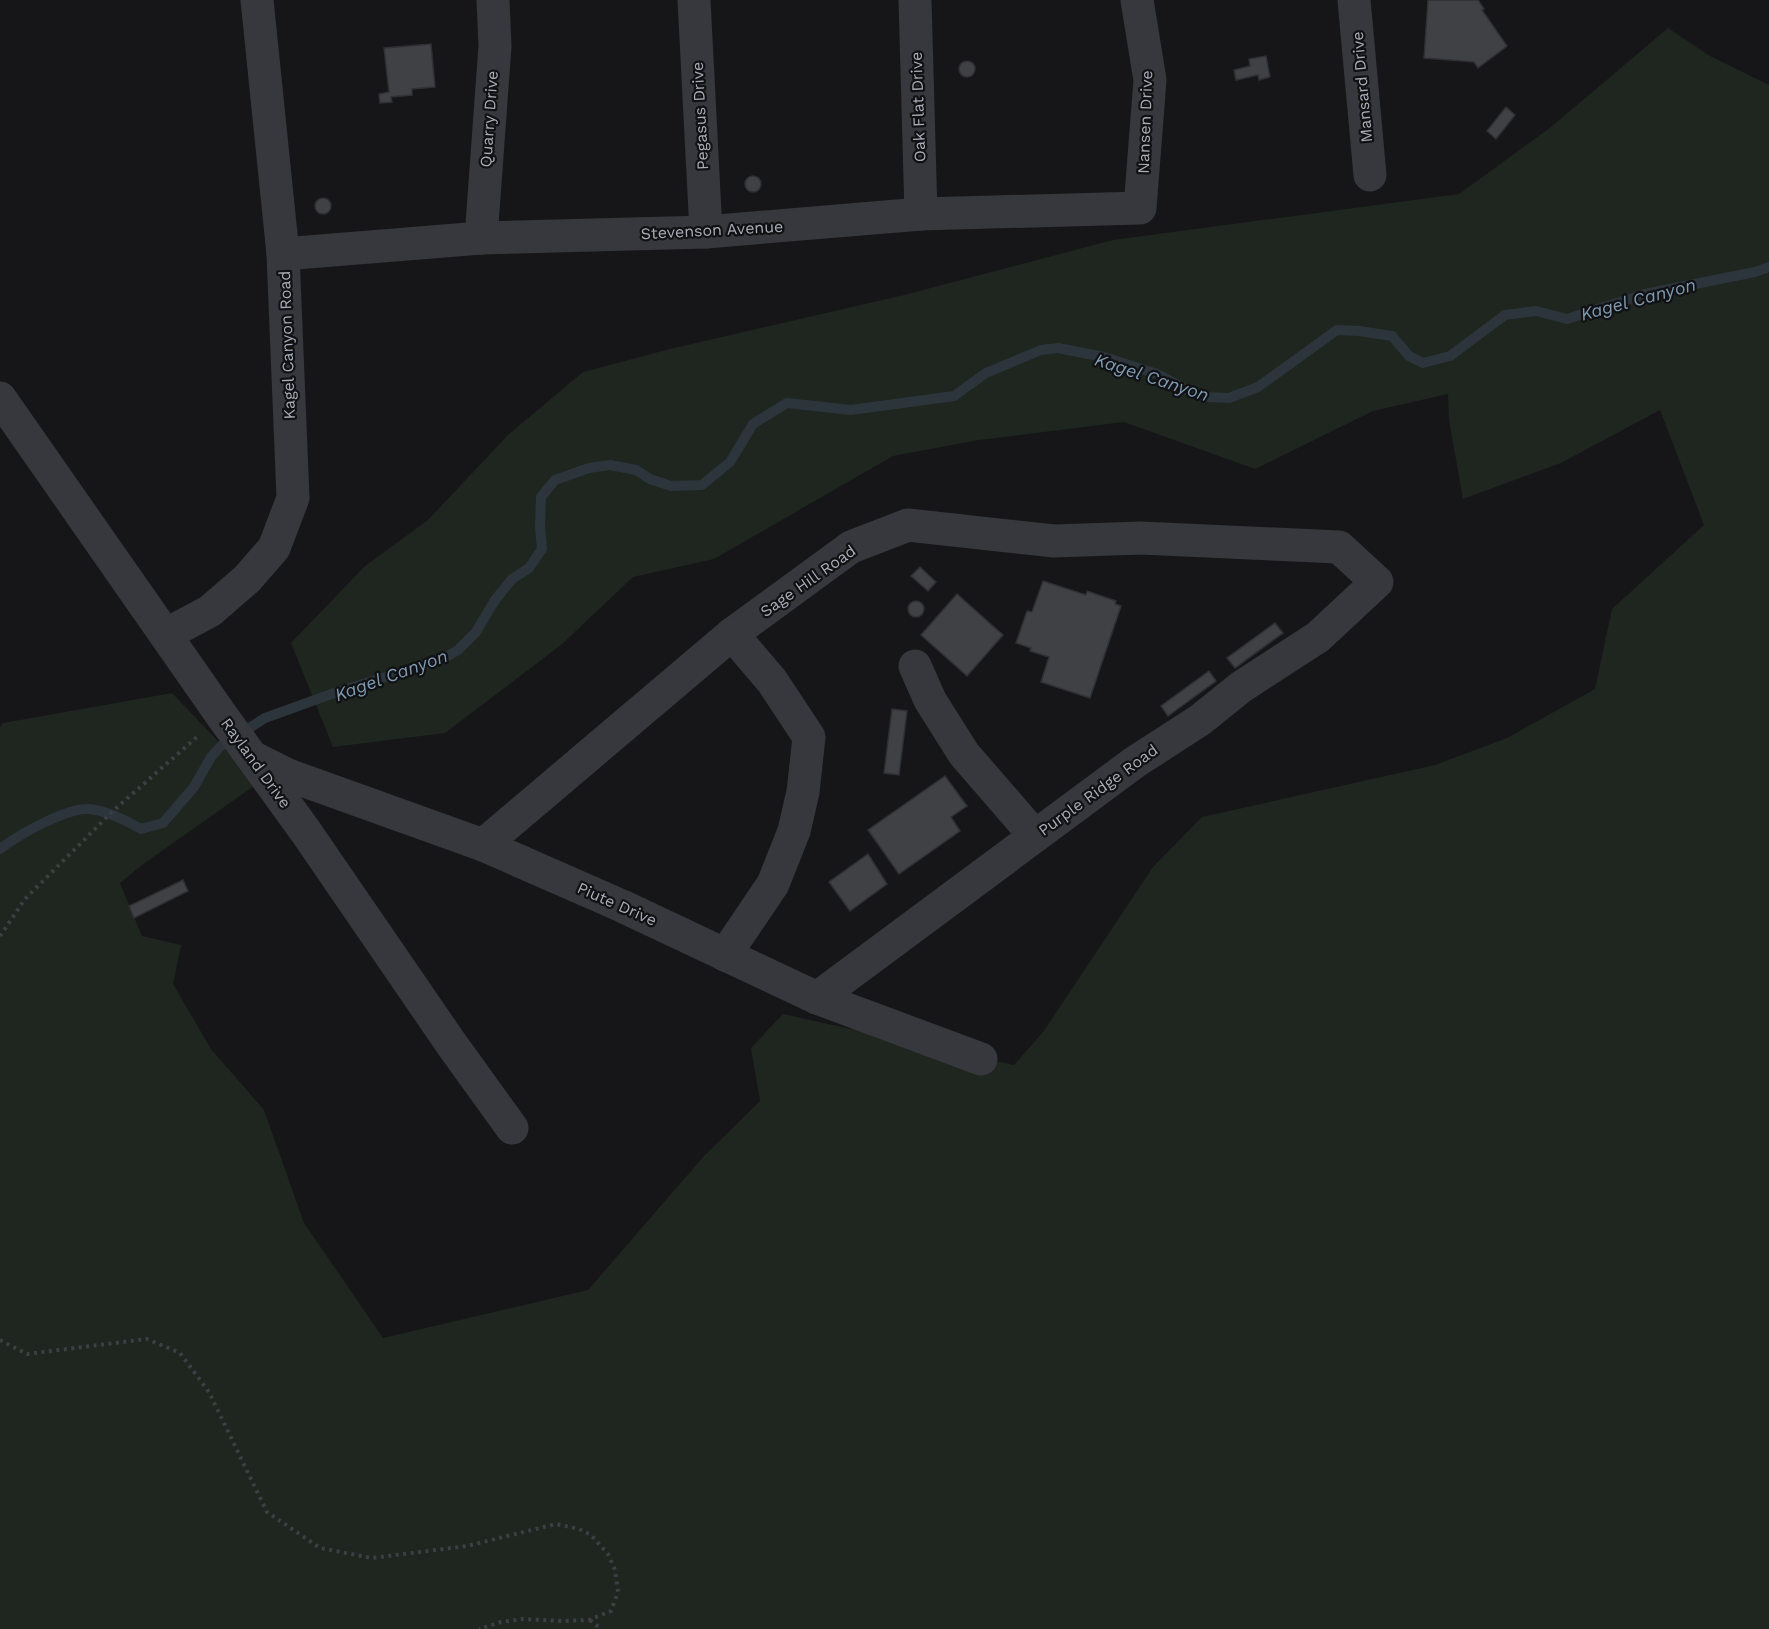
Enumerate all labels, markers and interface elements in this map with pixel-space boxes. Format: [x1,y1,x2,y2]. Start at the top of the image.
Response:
street label: Mansard Drive [1348,31,1376,143]
street label: Oak Flat Drive [907,51,929,163]
street label: Pegasus Drive [688,61,712,171]
street label: Quarry Drive [476,70,502,168]
street label: Nansen Drive [1134,70,1156,174]
street label: Stevenson Avenue [640,217,784,243]
street label: Kagel Canyon Road [275,270,299,420]
water label: Kagel Canyon [1578,274,1698,324]
water label: Kagel Canyon [1092,349,1212,405]
street label: Sage Hill Road [757,541,859,621]
water label: Kagel Canyon [332,645,450,705]
street label: Rayland Drive [217,714,295,812]
street label: Purple Ridge Road [1035,740,1161,840]
street label: Piute Drive [574,878,660,930]

